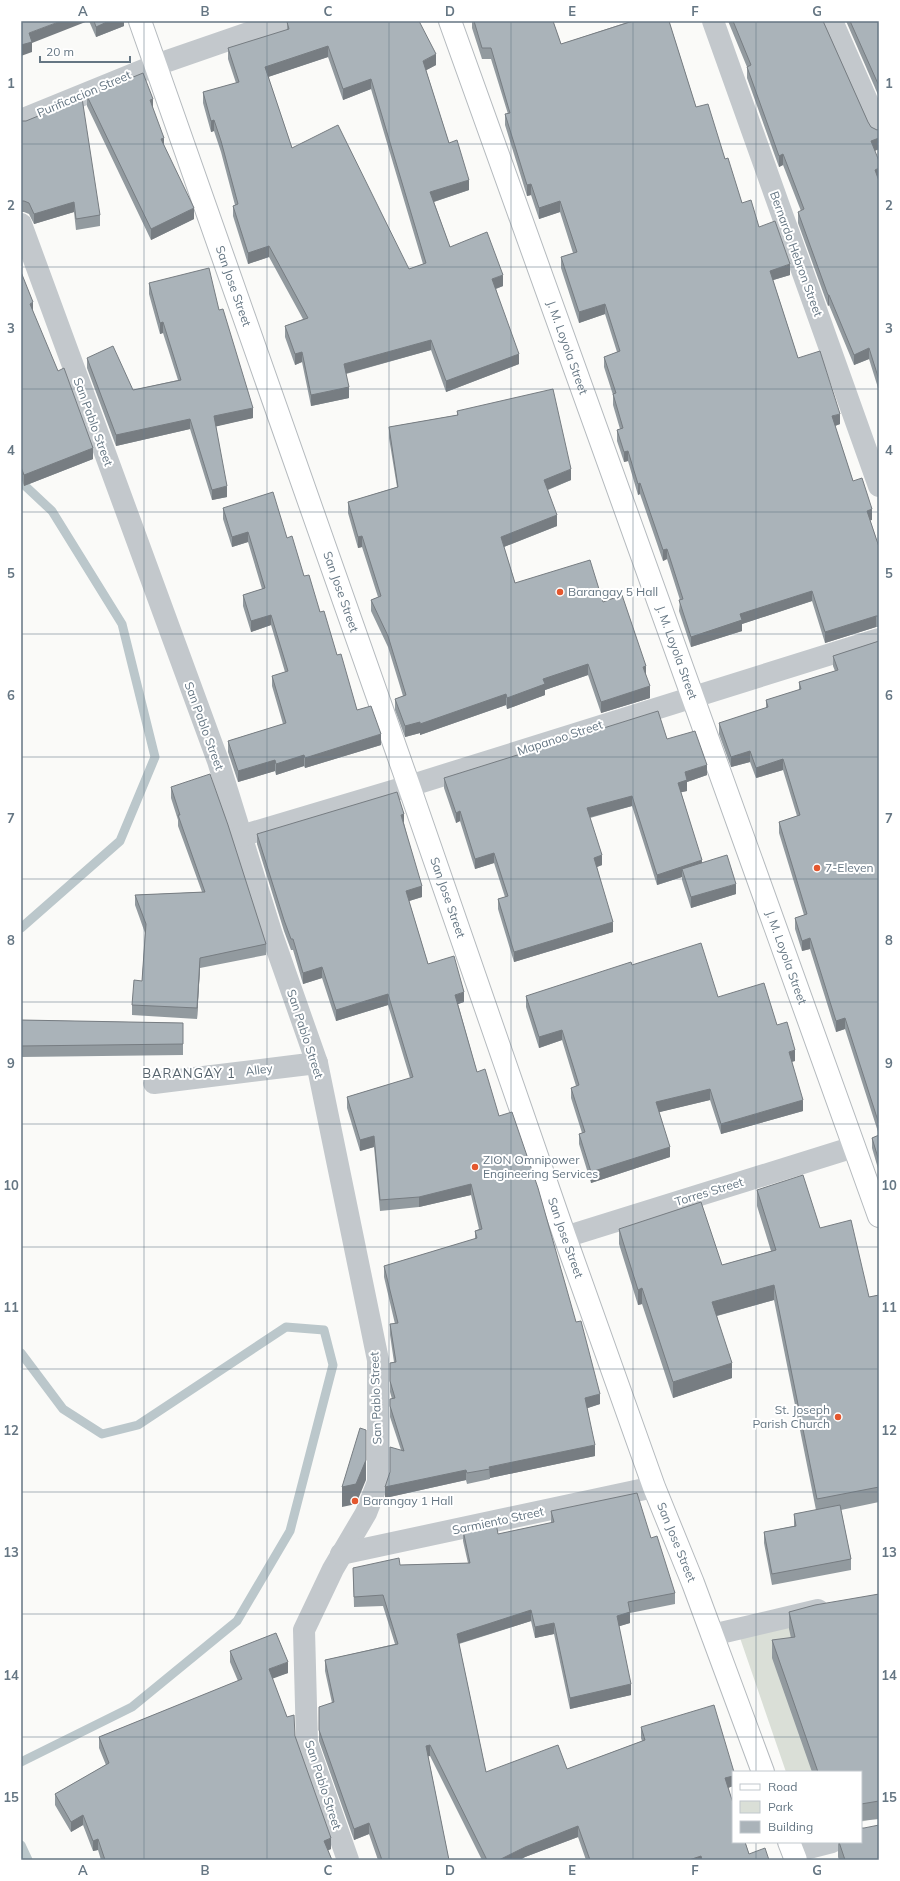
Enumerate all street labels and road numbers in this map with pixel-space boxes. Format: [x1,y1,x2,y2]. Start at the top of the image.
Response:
street label: Purificacion Street [34,67,133,120]
street label: Bernardo Hebron Street [767,189,826,318]
street label: San Jose Street [213,244,255,328]
street label: J. M. Loyola Street [544,298,591,396]
street label: San Pablo Street [71,376,116,468]
street label: San Jose Street [320,549,362,634]
street label: J. M. Loyola Street [653,603,701,701]
street label: San Pablo Street [182,680,227,772]
street label: Mapanoo Street [515,717,604,758]
street label: San Jose Street [427,855,469,940]
street label: J. M. Loyola Street [763,908,810,1006]
street label: San Pablo Street [284,987,327,1080]
street label: Alley [244,1060,274,1079]
street label: Torres Street [673,1174,745,1209]
street label: San Jose Street [545,1195,587,1280]
street label: San Pablo Street [366,1351,385,1445]
street label: San Jose Street [654,1500,700,1584]
street label: Sarmiento Street [451,1503,545,1538]
street label: San Pablo Street [302,1738,345,1831]

